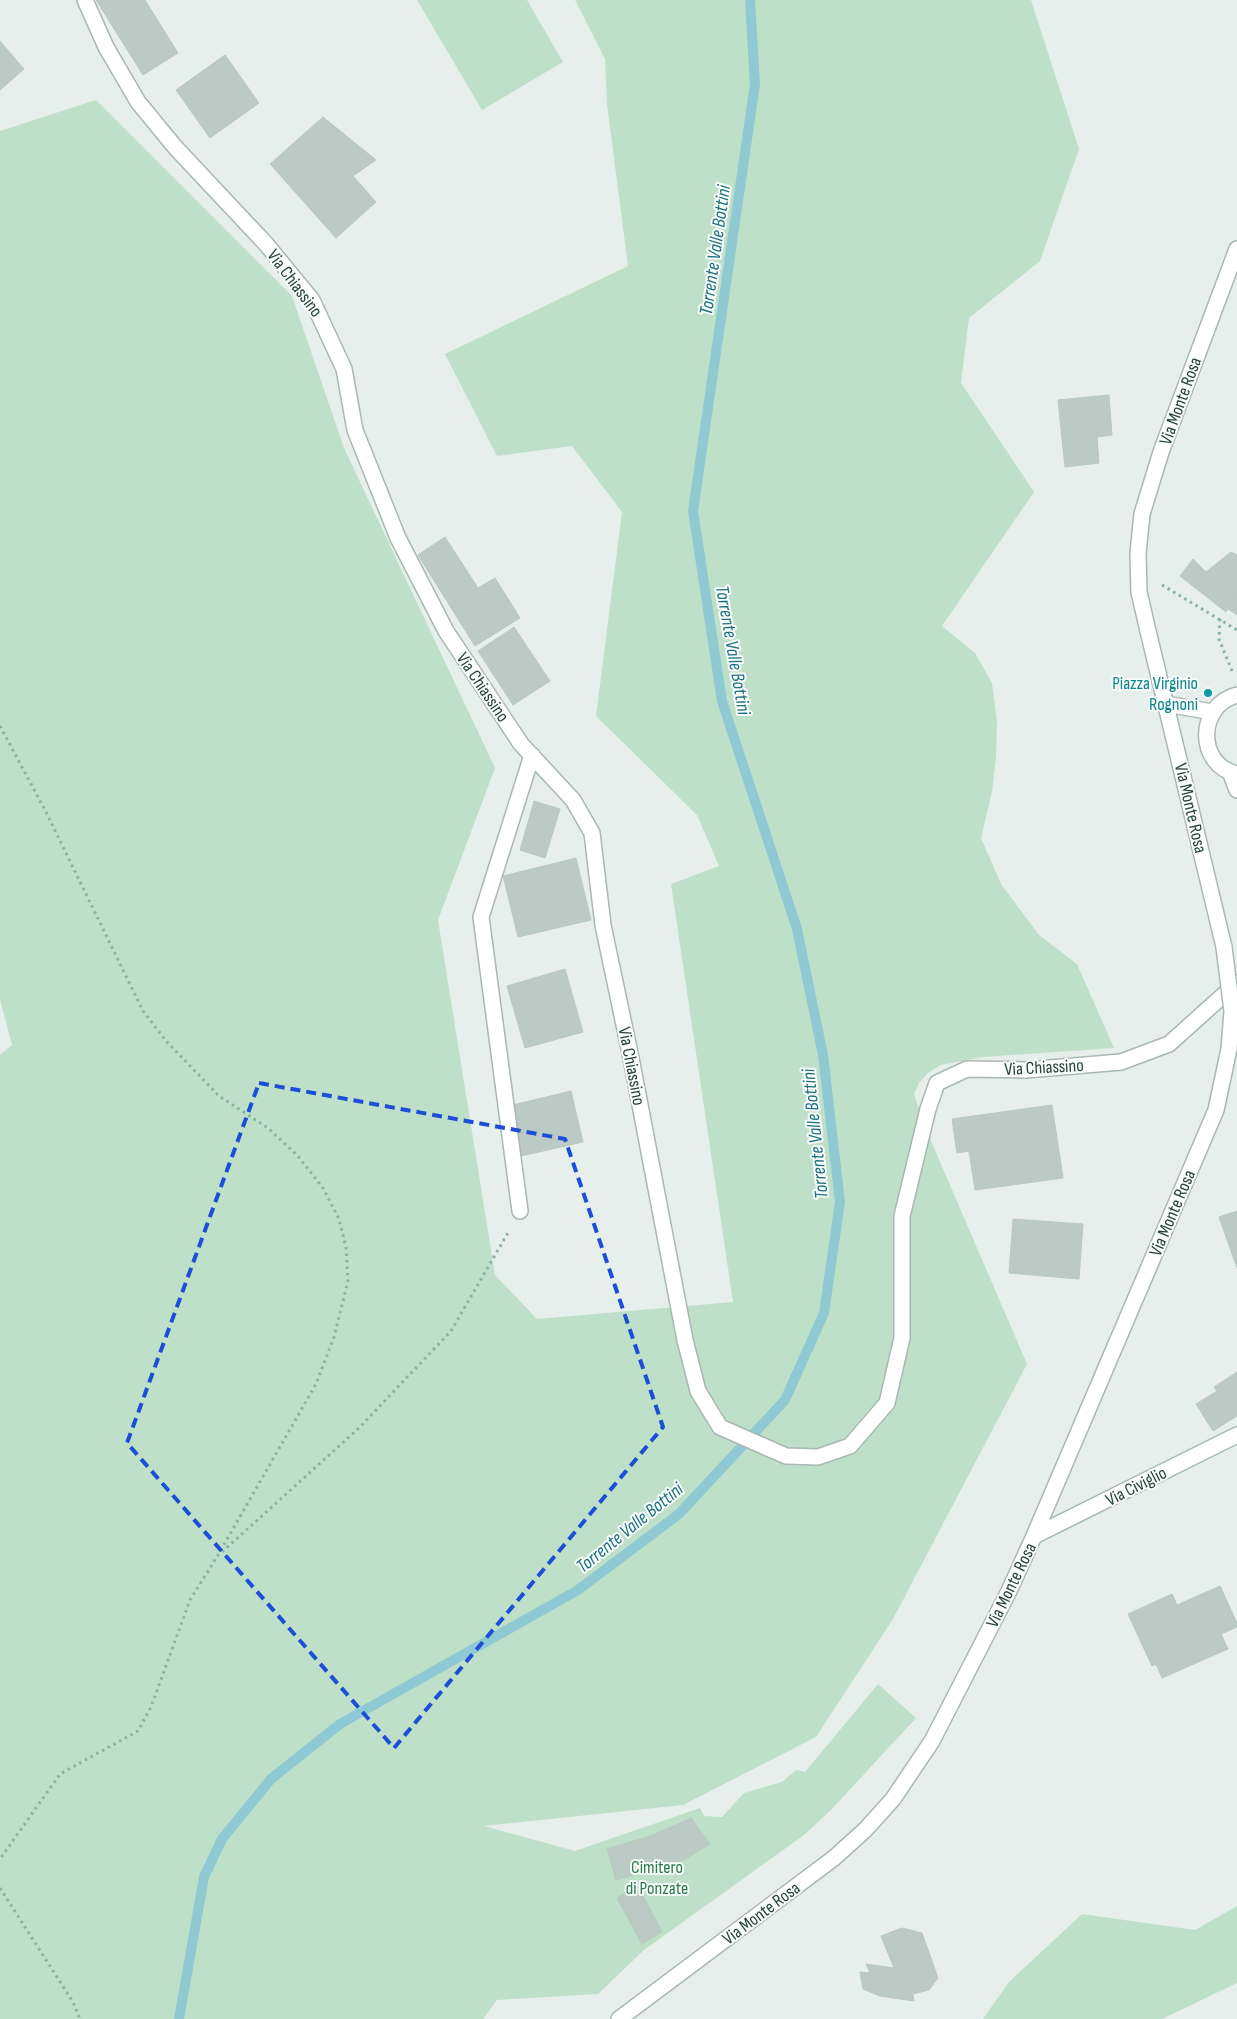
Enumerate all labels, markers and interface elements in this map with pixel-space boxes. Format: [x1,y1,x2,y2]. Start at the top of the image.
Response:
water label: Torrente Valle Bottini [695,183,736,317]
street label: Via Chiassino [262,245,327,321]
street label: Via Monte Rosa [1155,354,1206,448]
water label: Torrente Valle Bottini [710,584,755,717]
street label: Via Chiassino [452,649,513,726]
place label: Piazza Virginio Rognoni [1112,673,1198,715]
marker: Piazza Virginio Rognoni [1202,687,1214,699]
street label: Via Monte Rosa [1170,761,1211,855]
street label: Via Chiassino [614,1025,649,1107]
street label: Via Chiassino [1004,1055,1084,1080]
water label: Torrente Valle Bottini [797,1067,834,1200]
street label: Via Monte Rosa [1145,1167,1200,1259]
street label: Via Civiglio [1102,1462,1170,1511]
water label: Torrente Valle Bottini [572,1478,688,1578]
street label: Via Monte Rosa [982,1539,1041,1631]
park label: Cimitero di Ponzate [626,1857,688,1899]
street label: Via Monte Rosa [718,1877,804,1949]

